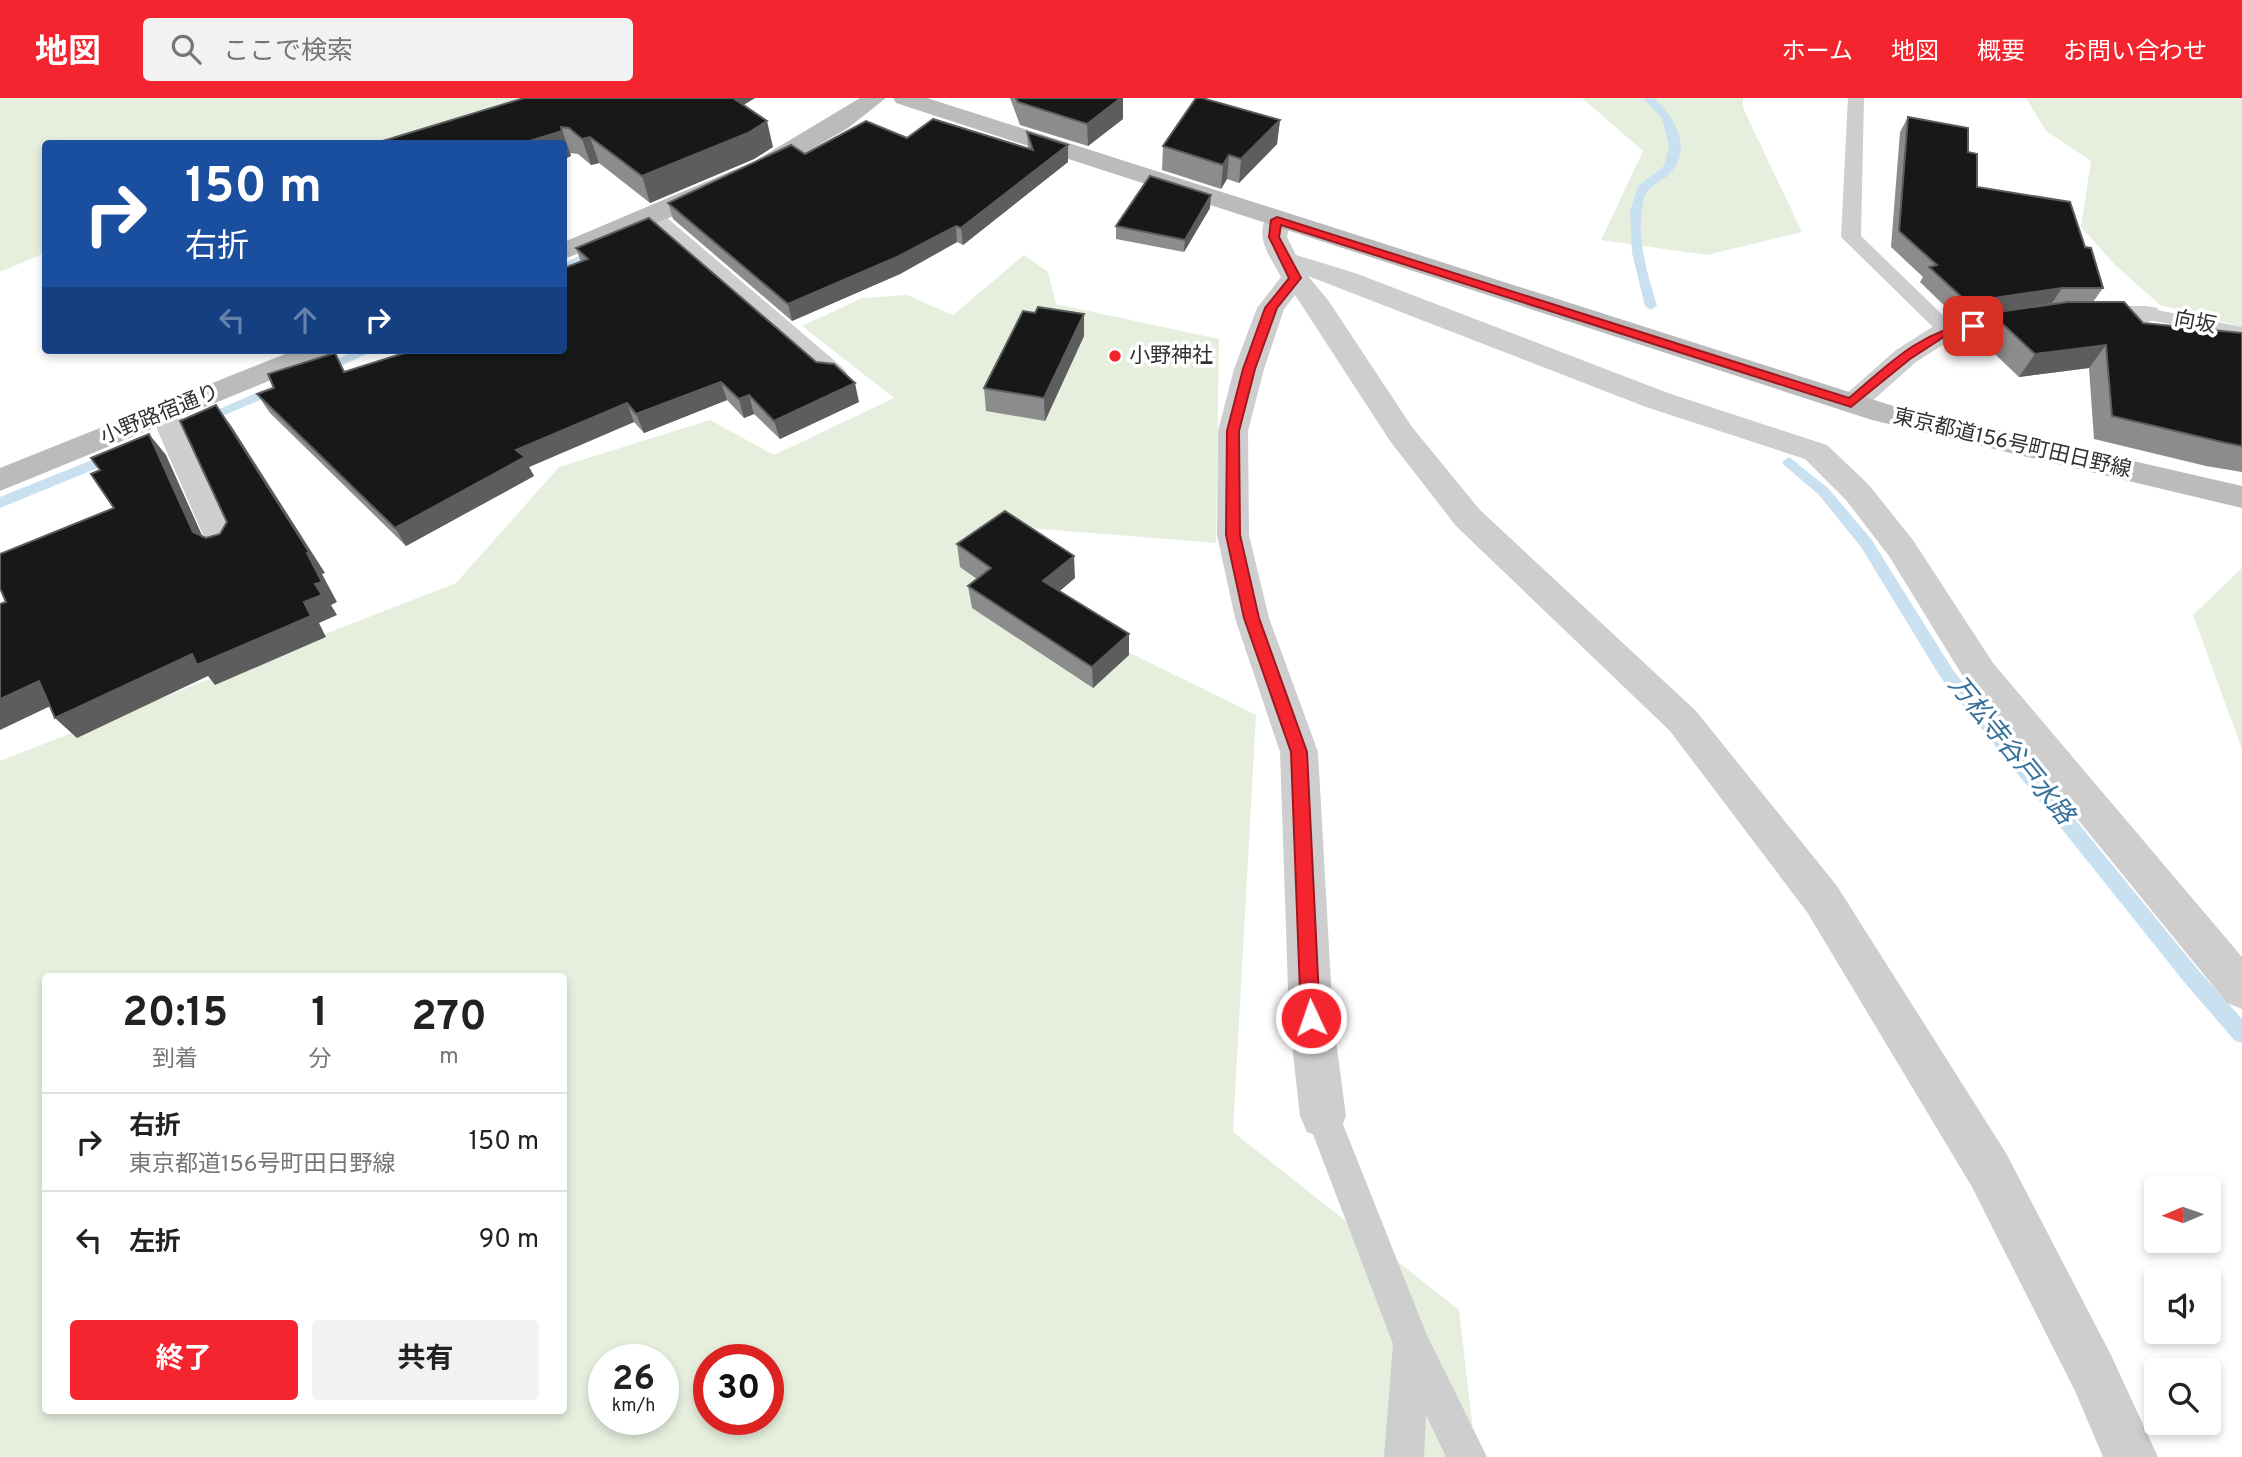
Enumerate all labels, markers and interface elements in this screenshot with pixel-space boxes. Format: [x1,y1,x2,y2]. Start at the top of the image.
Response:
search box [143,18,633,81]
icon: search [167,30,205,68]
text: 地図 [35,33,101,75]
text: ここで検索 [223,36,353,69]
text: ホーム [1782,38,1853,68]
text: 地図 [1891,38,1939,68]
text: 概要 [1977,38,2025,68]
text: お問い合わせ [2063,38,2207,68]
text: 150 m [185,158,322,220]
icon: right [70,168,161,259]
text: 右折 [185,228,249,268]
pin [1943,296,2003,356]
icon: left [213,301,251,339]
icon: ahead [286,301,324,339]
icon: right [359,301,397,339]
street label: 向坂 [2172,306,2218,340]
icon: arrive [1954,307,1992,345]
place label: 小野神社 [1129,343,1213,370]
marker: 小野神社 [1107,348,1123,364]
street label: 小野路宿通り [97,379,223,451]
street label: 東京都道156号町田日野線 [1890,403,2134,485]
water label: 万松寺谷戸水路 [1940,670,2081,834]
position arrow [1274,981,1348,1055]
text: 20:15 [122,988,228,1041]
text: 1 [311,988,328,1041]
text: 270 [411,992,487,1045]
text: m [439,1043,459,1072]
text: 到着 [152,1046,198,1075]
text: 分 [308,1046,331,1075]
text: 右折 [129,1111,181,1144]
icon: right [70,1123,108,1161]
text: 150 m [468,1126,539,1159]
text: 東京都道156号町田日野線 [129,1151,396,1180]
north arrow [2144,1176,2221,1253]
map controls [2144,1176,2221,1435]
icon: left [70,1221,108,1259]
text: 90 m [479,1224,539,1257]
text: 左折 [129,1227,181,1260]
button: sound [2144,1267,2221,1344]
button: 終了 [70,1320,298,1400]
button: 共有 [312,1320,539,1400]
speed limit sign: 30 [693,1344,784,1435]
text: 26 [612,1358,655,1402]
button: search [2144,1358,2221,1435]
text: km/h [612,1395,655,1418]

